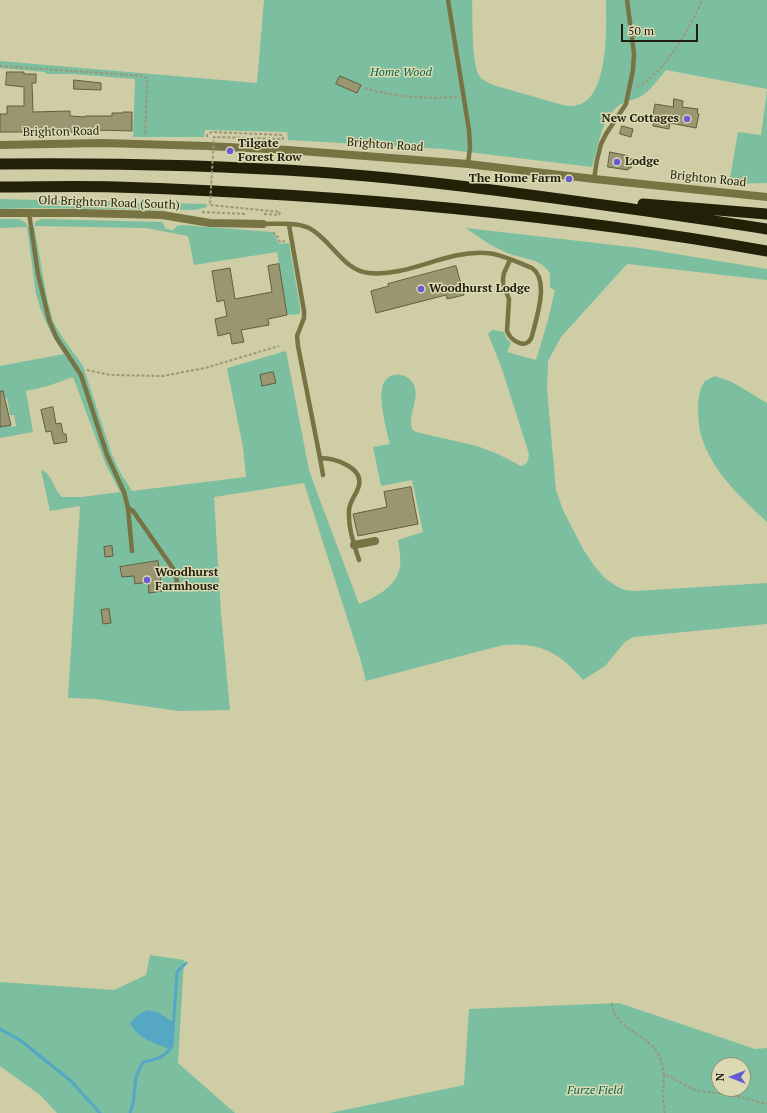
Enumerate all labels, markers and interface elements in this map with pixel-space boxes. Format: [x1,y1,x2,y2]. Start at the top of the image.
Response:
scale bar [623,16,700,42]
text: 50 m [628,23,654,38]
park label: Home Wood [370,66,432,80]
place label: New Cottages [602,112,679,126]
marker: New Cottages [682,114,692,124]
street label: Brighton Road [22,124,100,140]
street label: Brighton Road [346,135,424,155]
place label: Tilgate Forest Row [238,137,302,165]
marker: Tilgate Forest Row [225,146,235,156]
place label: Lodge [625,155,660,169]
marker: Lodge [612,157,622,167]
street label: Brighton Road [669,168,747,190]
place label: The Home Farm [469,172,561,186]
marker: The Home Farm [564,174,574,184]
street label: Old Brighton Road (South) [38,193,180,213]
place label: Woodhurst Lodge [429,282,530,296]
marker: Woodhurst Lodge [416,284,426,294]
place label: Woodhurst Farmhouse [155,566,219,594]
marker: Woodhurst Farmhouse [142,575,152,585]
north arrow [711,1057,751,1097]
text: N [713,1073,727,1081]
park label: Furze Field [567,1084,623,1098]

